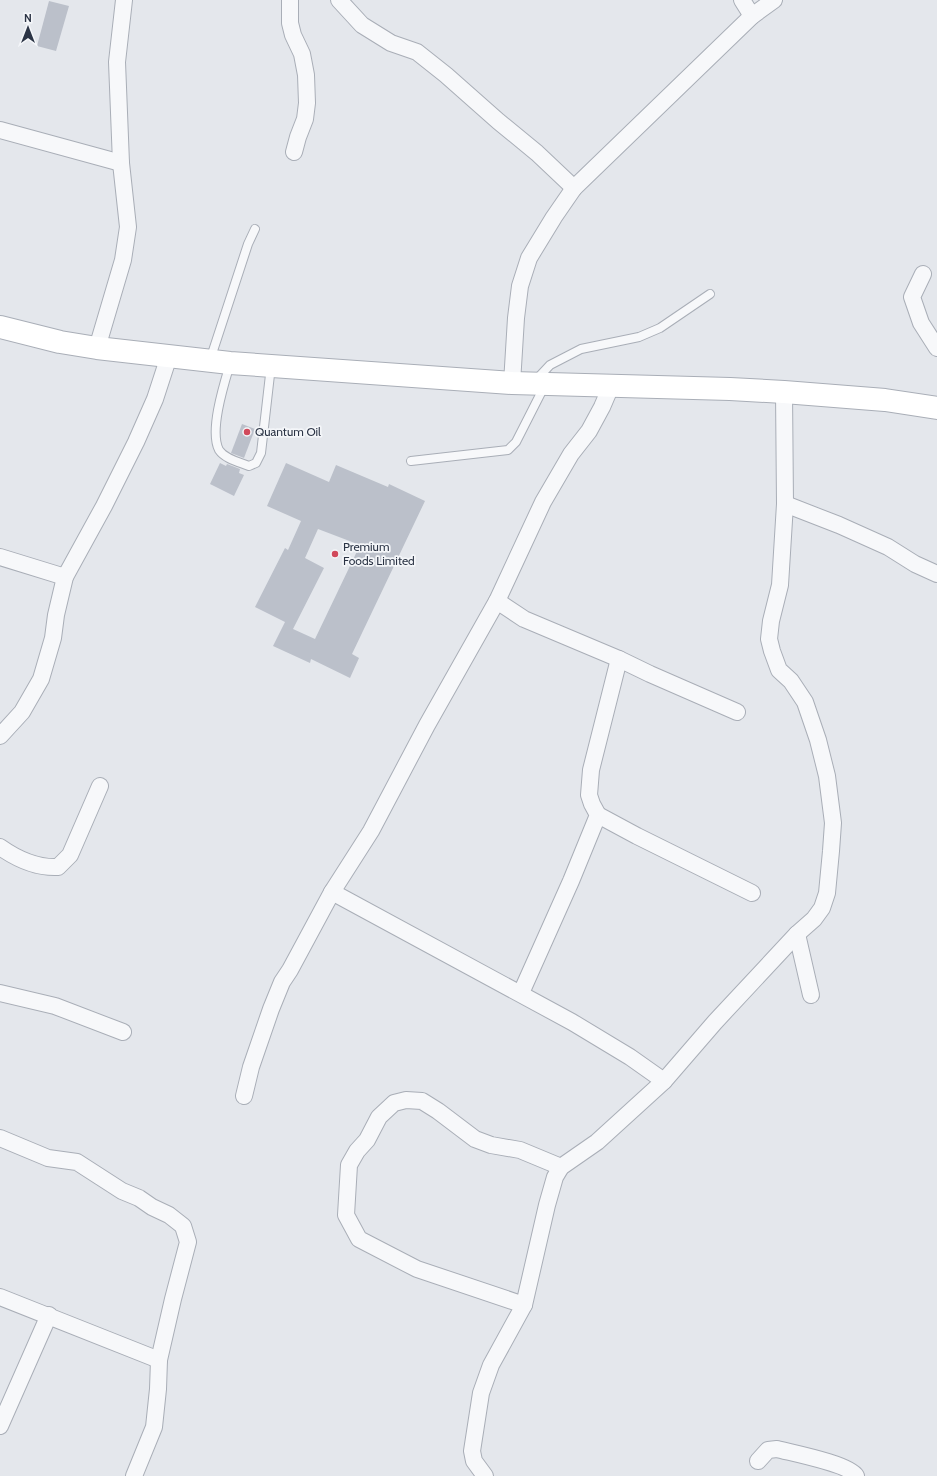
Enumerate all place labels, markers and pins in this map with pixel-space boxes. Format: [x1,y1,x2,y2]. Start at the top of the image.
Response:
place label: Quantum Oil [255,424,321,439]
marker: Quantum Oil [242,427,252,437]
place label: Premium Foods Limited [343,539,415,568]
marker: Premium Foods Limited [330,549,340,559]

